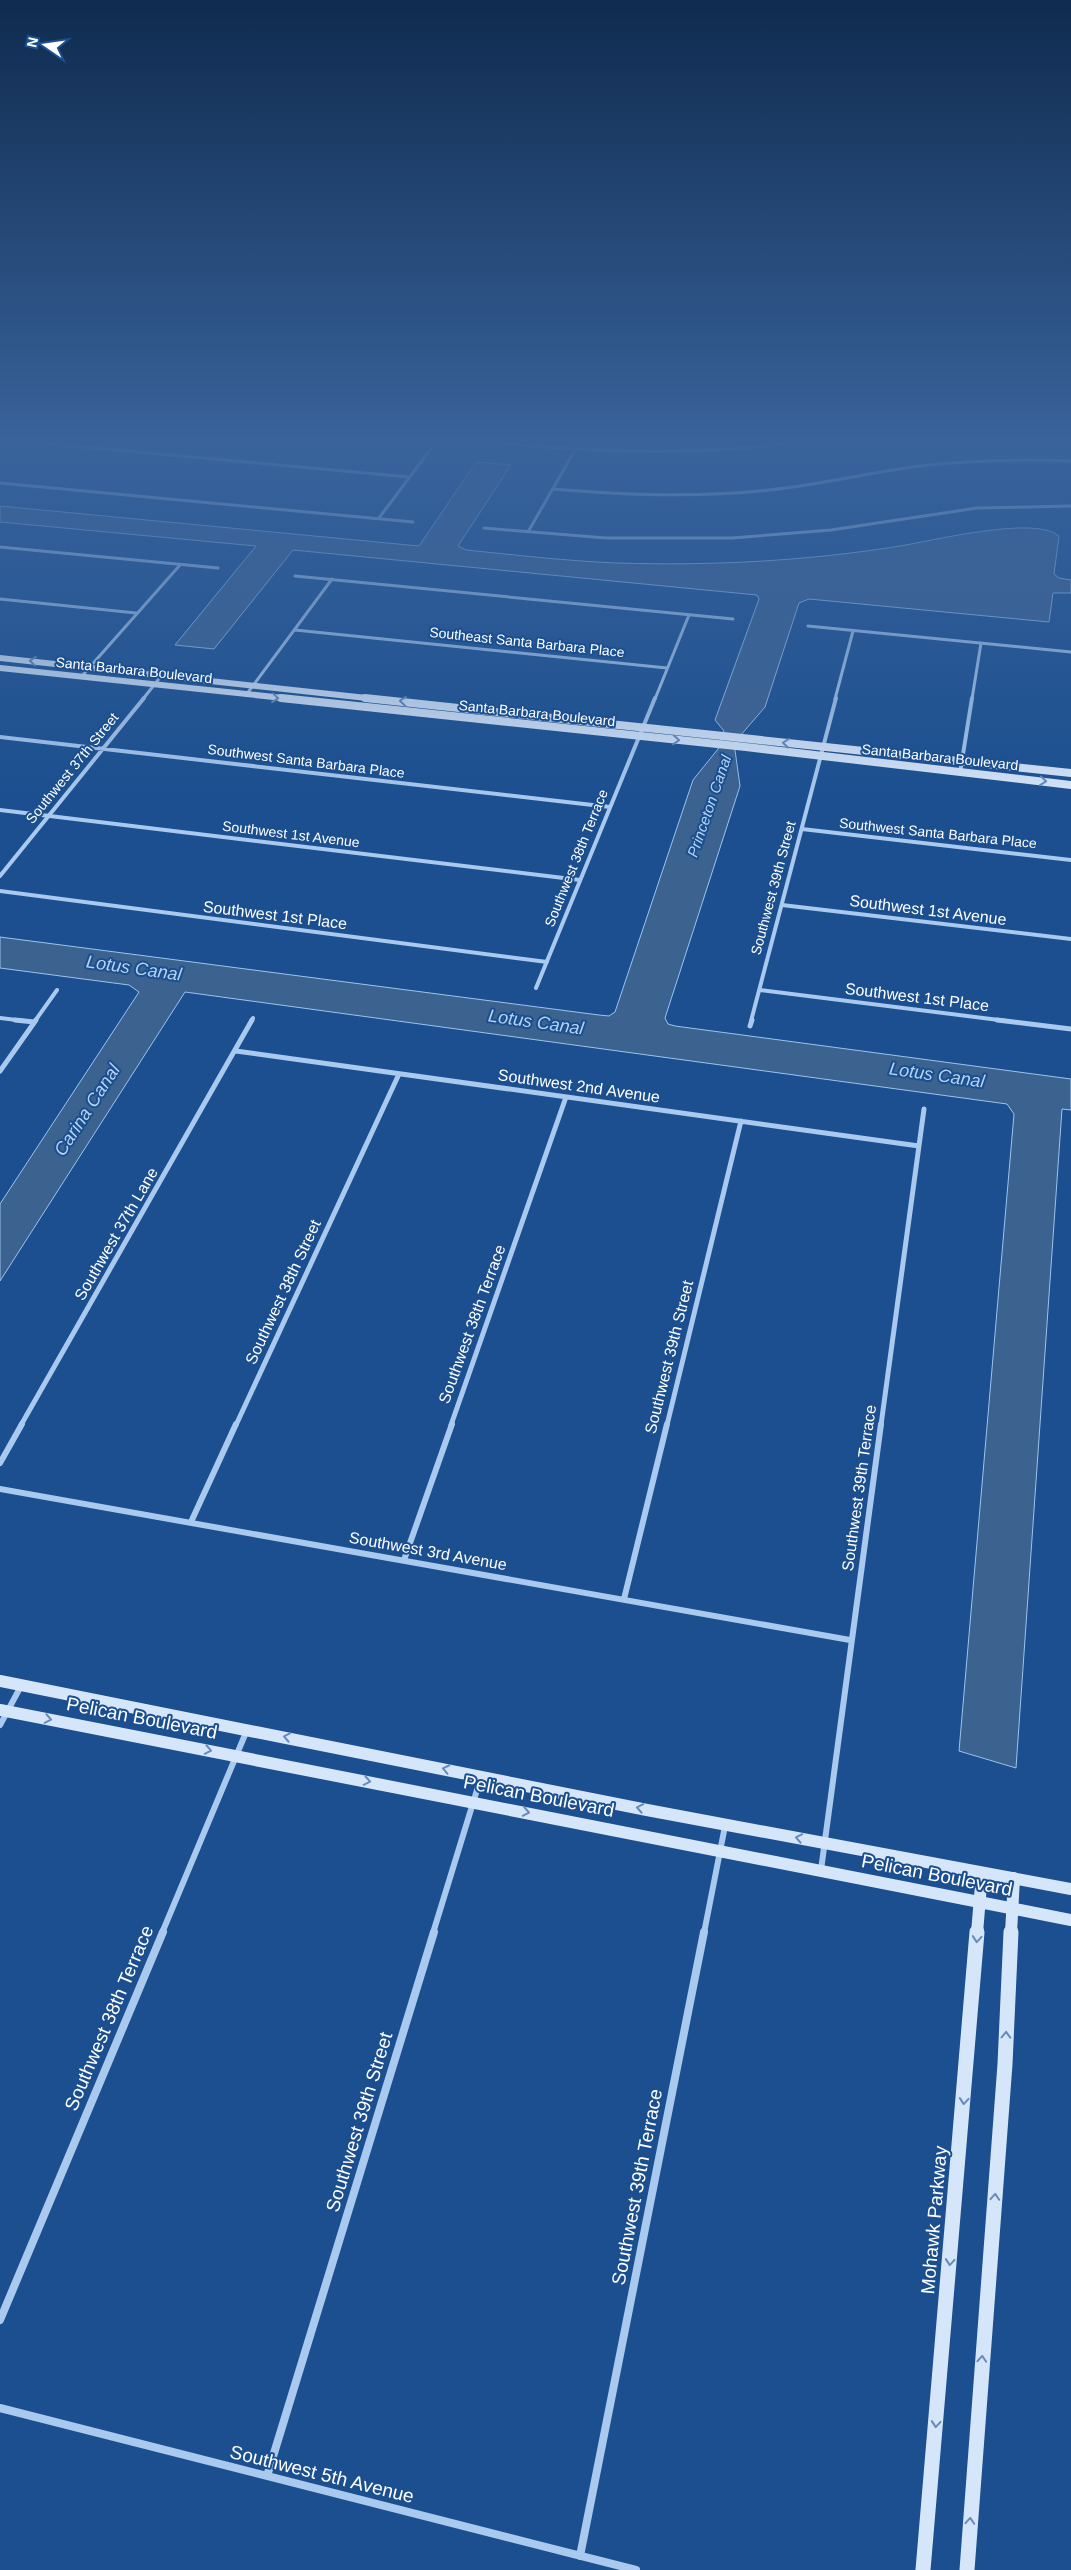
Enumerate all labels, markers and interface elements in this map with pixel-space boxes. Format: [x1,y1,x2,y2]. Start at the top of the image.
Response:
north arrow [20,20,70,70]
text: N [23,35,41,49]
street label: Southeast Santa Barbara Place [429,624,626,660]
street label: Santa Barbara Boulevard [55,654,213,686]
one-way arrow [28,656,36,667]
one-way arrow [271,692,279,703]
one-way arrow [399,696,407,707]
street label: Santa Barbara Boulevard [458,697,616,729]
street label: Southwest 37th Street [22,709,122,827]
one-way arrow [672,734,680,745]
one-way arrow [782,738,790,749]
street label: Southwest Santa Barbara Place [207,741,406,781]
street label: Santa Barbara Boulevard [861,741,1019,773]
water label: Princeton Canal [684,752,735,859]
one-way arrow [1039,775,1047,786]
street label: Southwest 38th Terrace [541,787,611,929]
street label: Southwest Santa Barbara Place [838,815,1038,851]
street label: Southwest 1st Avenue [221,818,361,850]
street label: Southwest 39th Street [747,819,799,957]
street label: Southwest 1st Avenue [849,892,1008,928]
street label: Southwest 1st Place [202,898,348,932]
water label: Lotus Canal [85,951,184,985]
street label: Southwest 1st Place [844,980,990,1014]
water label: Lotus Canal [487,1005,586,1039]
water label: Lotus Canal [888,1058,987,1092]
water label: Carina Canal [50,1060,125,1160]
street label: Southwest 2nd Avenue [497,1066,661,1106]
street label: Southwest 37th Lane [71,1165,161,1303]
street label: Southwest 38th Street [242,1217,324,1367]
street label: Southwest 38th Terrace [435,1242,509,1406]
street label: Southwest 39th Street [642,1278,696,1435]
street label: Southwest 39th Terrace [839,1404,879,1572]
street label: Southwest 3rd Avenue [348,1529,508,1573]
street label: Pelican Boulevard [65,1693,219,1743]
one-way arrow [43,1714,52,1724]
one-way arrow [283,1732,291,1743]
one-way arrow [203,1744,212,1754]
one-way arrow [442,1764,451,1775]
street label: Pelican Boulevard [462,1771,616,1821]
one-way arrow [363,1775,371,1786]
one-way arrow [635,1804,644,1814]
one-way arrow [522,1807,531,1817]
one-way arrow [795,1834,804,1844]
street label: Pelican Boulevard [860,1850,1014,1900]
street label: Southwest 38th Terrace [60,1922,158,2114]
one-way arrow [972,1935,983,1943]
street label: Southwest 39th Street [322,2029,397,2214]
one-way arrow [1001,2031,1011,2038]
street label: Southwest 39th Terrace [608,2087,666,2287]
one-way arrow [959,2097,970,2105]
street label: Mohawk Parkway [917,2144,951,2295]
one-way arrow [989,2193,1000,2201]
one-way arrow [945,2259,956,2267]
one-way arrow [977,2355,988,2363]
one-way arrow [931,2421,942,2429]
street label: Southwest 5th Avenue [228,2441,416,2507]
one-way arrow [965,2517,976,2525]

